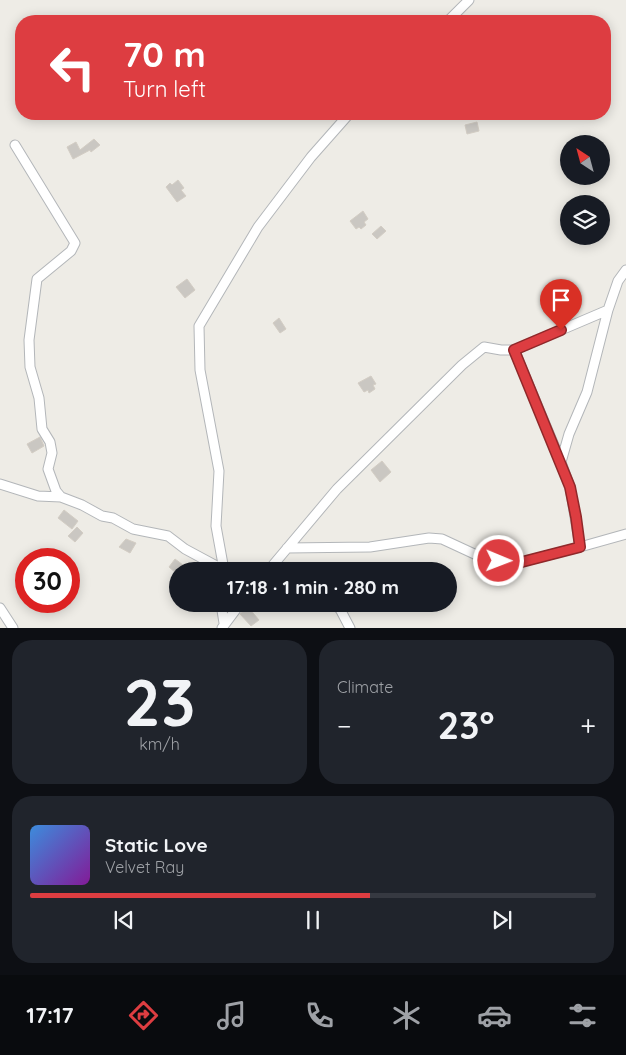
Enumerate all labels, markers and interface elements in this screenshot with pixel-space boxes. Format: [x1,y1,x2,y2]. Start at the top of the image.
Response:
text: 70 m [123,32,206,76]
icon: left [40,35,105,100]
text: Turn left [123,75,206,103]
north arrow [560,135,610,185]
map controls [560,135,610,245]
button: layers [560,195,610,245]
pin [540,279,582,330]
icon: arrive [547,286,575,314]
position arrow [472,534,524,586]
speed limit sign: 30 [15,548,80,613]
text: 17:18 · 1 min · 280 m [227,575,399,599]
text: 23 [124,661,195,742]
text: Climate [337,677,393,697]
text: 23° [437,701,494,749]
text: − [337,708,352,743]
text: + [580,708,596,743]
text: km/h [139,734,180,754]
text: Static Love [105,833,208,857]
text: Velvet Ray [105,857,184,877]
icon: previous [110,906,138,934]
icon: pause [299,906,327,934]
icon: next [488,906,516,934]
icon: directions [126,998,161,1033]
icon: music [214,998,249,1033]
icon: phone [302,998,337,1033]
icon: climate [389,998,424,1033]
icon: car [477,998,512,1033]
icon: filters [565,998,600,1033]
text: 17:17 [26,1001,74,1029]

